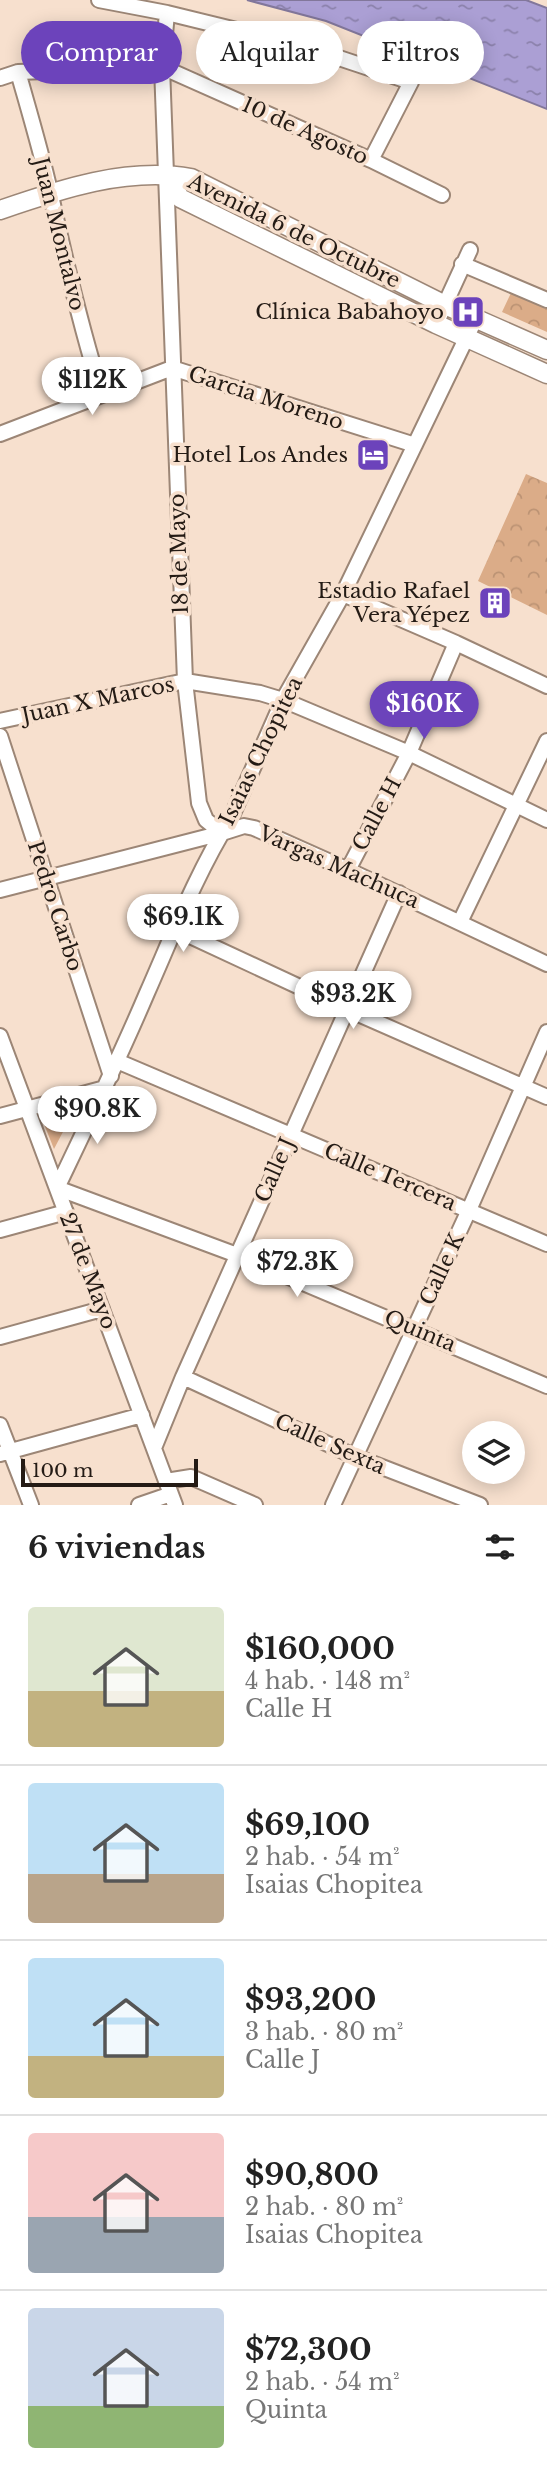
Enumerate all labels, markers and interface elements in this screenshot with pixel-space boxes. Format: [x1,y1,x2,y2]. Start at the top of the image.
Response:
chip: Comprar [21,21,182,84]
chip: Alquilar [196,21,343,84]
chip: Filtros [357,21,484,84]
street label: 10 de Agosto [238,92,372,170]
street label: Juan Montalvo [27,152,91,313]
street label: Avenida 6 de Octubre [183,168,404,294]
hospital icon: Clínica Babahoyo [449,293,487,331]
place label: Clínica Babahoyo [255,299,444,325]
pin: $112K [43,358,141,417]
street label: Garcia Moreno [185,361,347,435]
text: $112K [58,366,126,394]
hotel icon: Hotel Los Andes [354,436,392,474]
place label: Hotel Los Andes [172,442,348,468]
street label: 18 de Mayo [164,493,194,615]
place label: Estadio Rafael Vera Yépez [317,578,470,628]
building icon: Estadio Rafael Vera Yépez [476,584,514,622]
street label: Juan X Marcos [16,671,177,729]
street label: Isaias Chopitea [214,672,308,830]
pin: $160K [375,682,473,741]
text: $160K [386,690,462,718]
street label: Calle H [347,773,407,855]
street label: Vargas Machuca [254,820,424,914]
street label: Pedro Carbo [22,838,88,974]
pin: $69.1K [126,894,240,954]
text: $69.1K [143,903,223,931]
pin: $93.2K [296,972,410,1031]
text: $93.2K [311,980,395,1008]
pin: $90.8K [40,1086,154,1146]
text: $90.8K [54,1095,140,1123]
street label: Calle J [249,1133,301,1207]
street label: Calle Tercera [320,1138,460,1217]
street label: 27 de Mayo [54,1209,122,1333]
street label: Calle K [414,1228,470,1309]
pin: $72.3K [240,1240,354,1299]
text: $72.3K [256,1248,338,1276]
street label: Quinta [380,1304,460,1358]
street label: Calle Sexta [271,1408,390,1480]
map controls [462,1421,525,1484]
button: layers [462,1421,525,1484]
scale bar [21,1456,198,1488]
text: 100 m [32,1459,93,1482]
icon: filters [481,1528,519,1566]
text: 6 viviendas [28,1529,205,1566]
text: $160,000 [245,1630,395,1667]
icon: home [84,1635,168,1719]
text: 4 hab. · 148 m² [245,1667,410,1695]
text: Calle H [245,1695,332,1723]
text: $69,100 [245,1806,370,1843]
icon: home [84,1811,168,1895]
text: 2 hab. · 54 m² [245,1843,400,1871]
text: Isaias Chopitea [245,1871,423,1899]
text: $93,200 [245,1981,376,2018]
icon: home [84,1986,168,2070]
text: 3 hab. · 80 m² [245,2018,403,2046]
text: Calle J [245,2046,320,2074]
text: $90,800 [245,2156,379,2193]
icon: home [84,2161,168,2245]
text: 2 hab. · 80 m² [245,2193,403,2221]
text: Isaias Chopitea [245,2221,423,2249]
text: $72,300 [245,2331,372,2368]
icon: home [84,2336,168,2420]
text: 2 hab. · 54 m² [245,2368,400,2396]
text: Quinta [245,2396,327,2424]

